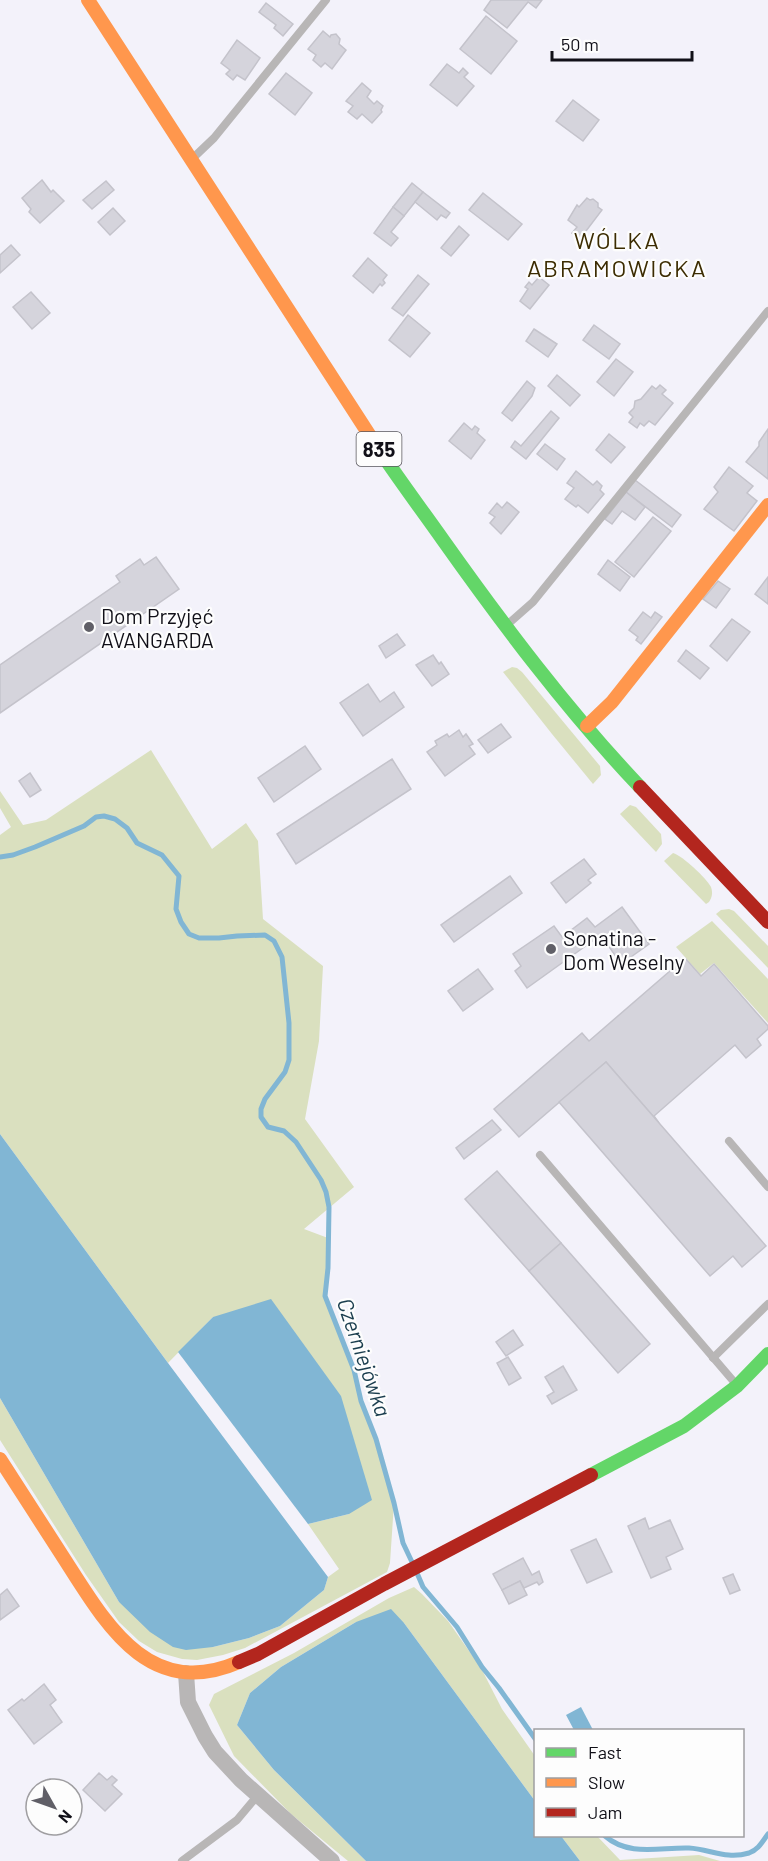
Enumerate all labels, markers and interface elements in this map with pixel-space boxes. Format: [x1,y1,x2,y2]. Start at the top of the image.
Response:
scale bar [552,24,692,62]
text: 50 m [561,33,599,55]
district label: WÓLKA ABRAMOWICKA [527,225,707,282]
road number: 835 [356,432,401,466]
place label: Dom Przyjęć AVANGARDA [101,603,214,652]
marker: Dom Przyjęć AVANGARDA [82,620,96,634]
place label: Sonatina - Dom Weselny [563,925,685,974]
marker: Sonatina - Dom Weselny [544,942,558,956]
water label: Czerniejówka [333,1294,397,1420]
legend [534,1729,744,1837]
text: Fast [588,1741,622,1763]
text: Slow [588,1771,625,1793]
north arrow [24,1777,84,1837]
text: Jam [588,1801,622,1823]
text: N [55,1807,77,1827]

